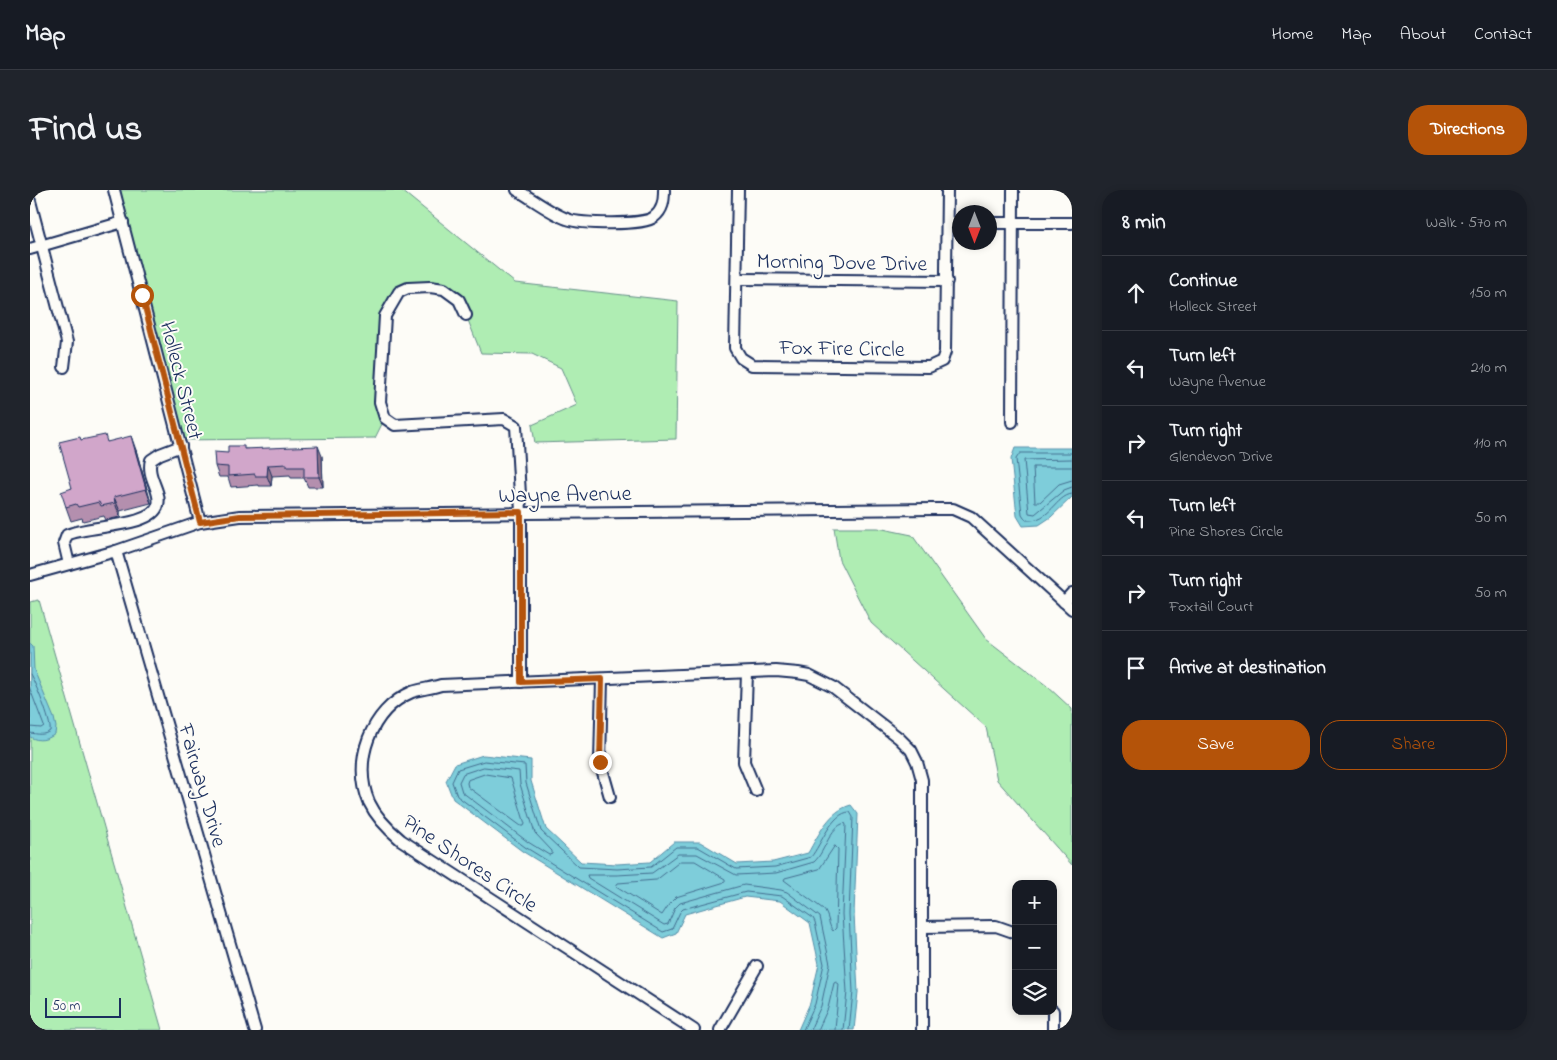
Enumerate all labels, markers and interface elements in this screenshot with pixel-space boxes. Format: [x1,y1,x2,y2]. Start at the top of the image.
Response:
text: Map [25,17,66,52]
text: Home [1272,22,1313,48]
text: Map [1341,22,1372,48]
text: About [1400,22,1446,48]
text: Contact [1474,22,1532,48]
text: Find us [30,105,142,156]
button: Directions [1408,105,1527,155]
north arrow [952,205,997,250]
text: 8 min [1122,208,1166,238]
text: Walk · 570 m [1426,211,1507,235]
street label: Morning Dove Drive [756,247,928,282]
text: Continue [1169,268,1237,295]
icon: ahead [1122,279,1150,307]
text: 150 m [1469,281,1507,305]
route start [131,284,154,307]
text: Holleck Street [1169,295,1257,319]
street label: Holleck Street [150,318,210,444]
street label: Fox Fire Circle [778,333,905,367]
text: Turn left [1169,343,1236,370]
icon: left [1122,354,1150,382]
text: 210 m [1471,356,1507,380]
text: Wayne Avenue [1169,370,1266,394]
text: Turn right [1169,418,1242,445]
icon: right [1122,429,1150,457]
text: 110 m [1473,431,1507,455]
text: Glendevon Drive [1169,445,1273,469]
street label: Wayne Avenue [498,479,632,514]
text: Turn left [1169,493,1236,520]
icon: left [1122,504,1150,532]
text: 50 m [1475,506,1507,530]
text: Pine Shores Circle [1169,520,1283,544]
text: Turn right [1169,568,1242,595]
icon: right [1122,579,1150,607]
text: 50 m [1475,581,1507,605]
text: Foxtail Court [1169,595,1254,619]
icon: arrive [1122,654,1150,682]
text: Arrive at destination [1169,655,1326,682]
street label: Fairway Drive [167,719,234,852]
button: Save [1122,720,1310,770]
button: Share [1320,720,1507,770]
route end [589,751,612,774]
street label: Pine Shores Circle [395,807,544,922]
map controls [1012,880,1057,1015]
button: + [1012,880,1057,925]
button: − [1012,925,1057,970]
button: layers [1012,970,1057,1015]
scale bar [45,995,121,1018]
text: 50 m [52,996,80,1017]

